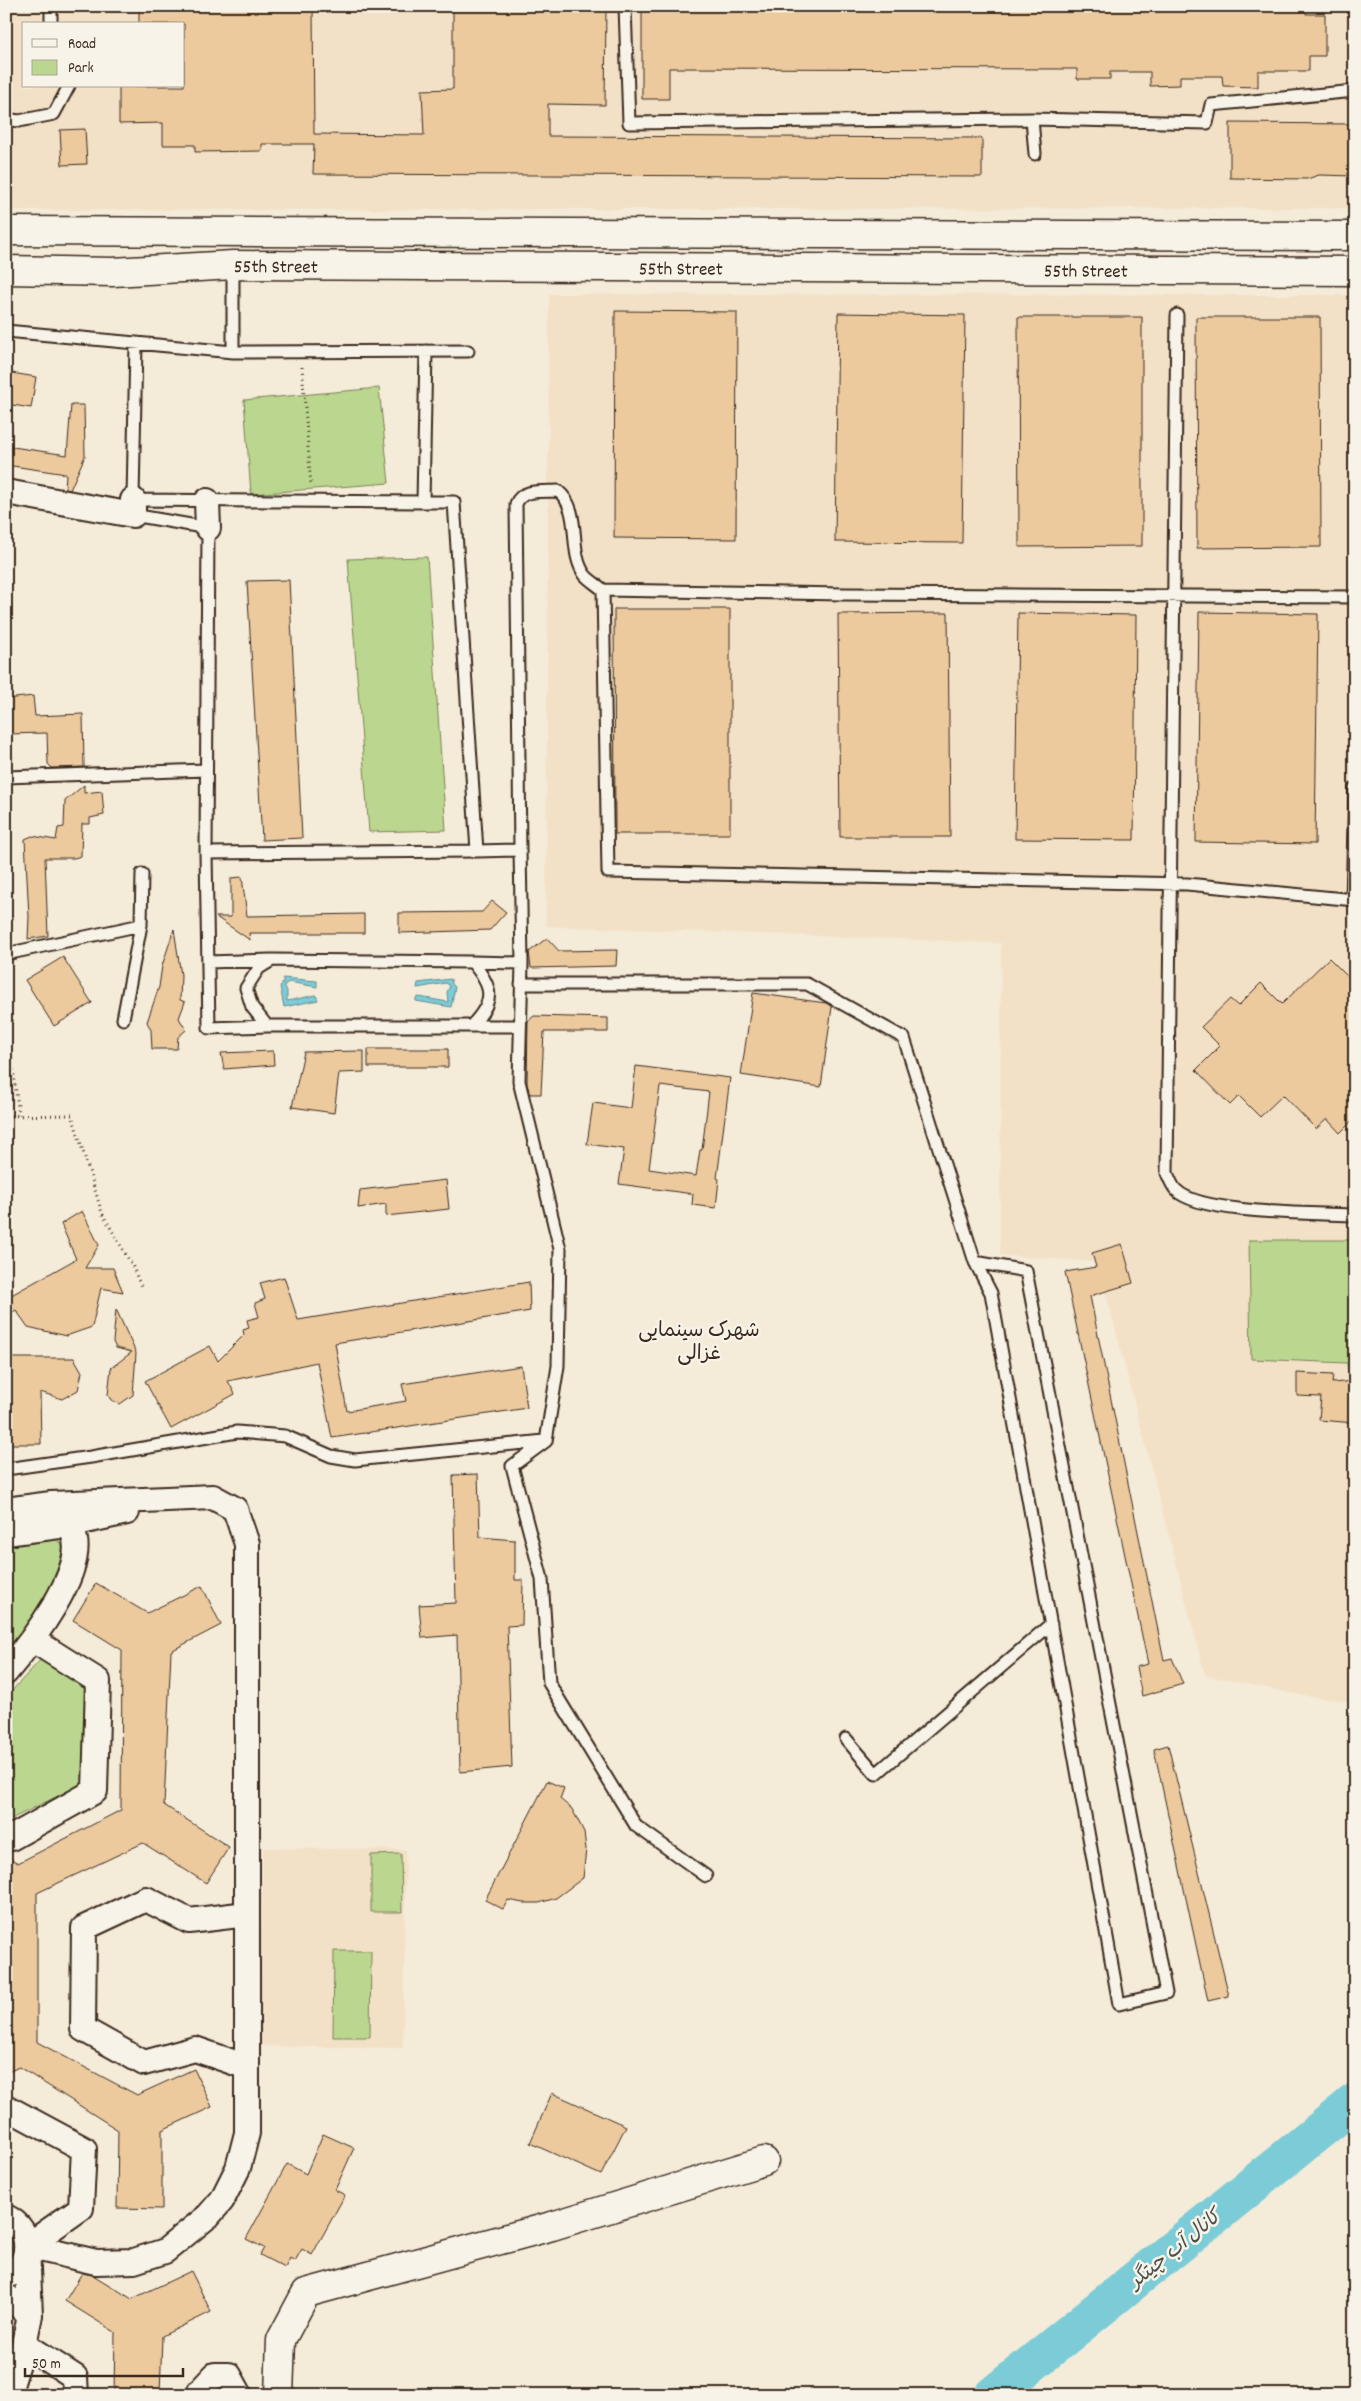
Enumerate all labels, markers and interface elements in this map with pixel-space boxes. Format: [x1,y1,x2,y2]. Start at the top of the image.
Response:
legend [22,22,185,88]
text: Road [68,34,96,56]
text: Park [68,58,94,80]
street label: 55th Street [234,255,318,282]
street label: 55th Street [639,257,723,285]
street label: 55th Street [1044,259,1128,287]
district label: شهرک سینمایی غزالی [638,1318,760,1369]
water label: کانال آب چیتگر [1121,2201,1231,2298]
scale bar [25,2346,182,2378]
text: 50 m [32,2354,61,2376]

